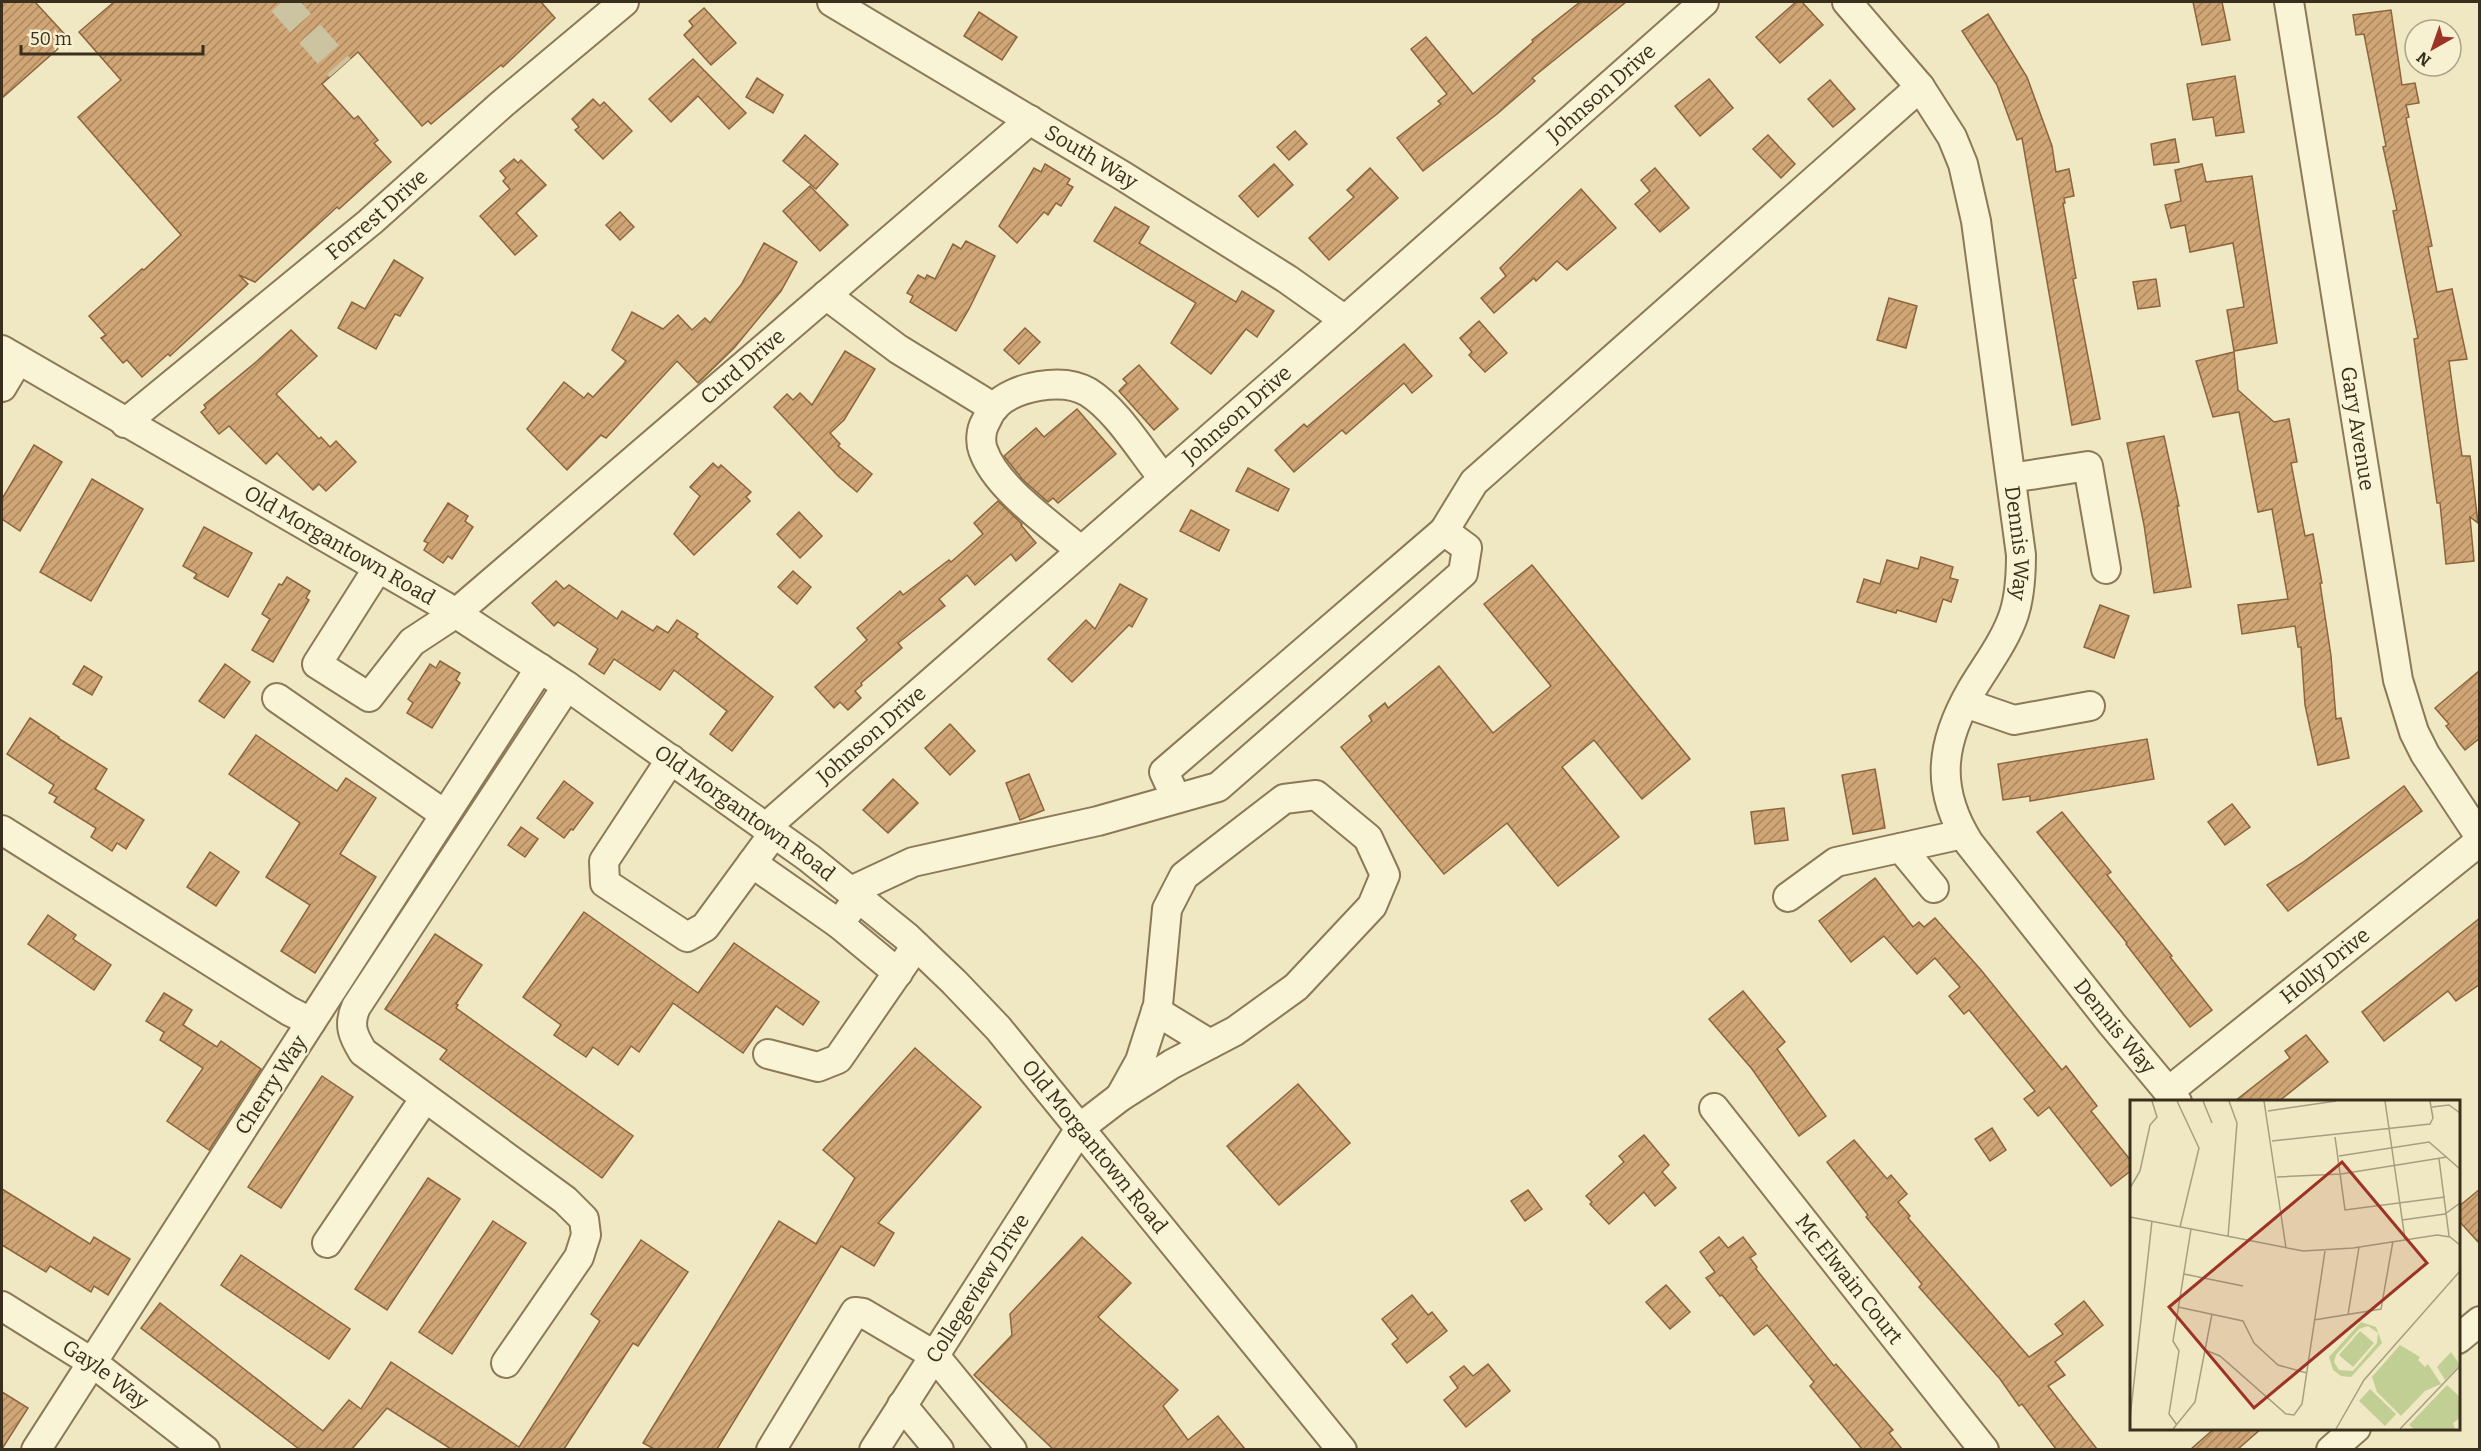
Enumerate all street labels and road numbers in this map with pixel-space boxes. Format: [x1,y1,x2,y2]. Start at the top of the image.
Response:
street label: Johnson Drive [1541,38,1661,149]
street label: South Way [1040,119,1143,195]
street label: Forrest Drive [321,164,433,266]
street label: Curd Drive [695,323,790,410]
street label: Johnson Drive [1176,360,1297,470]
street label: Gary Avenue [2335,365,2380,493]
street label: Old Morgantown Road [239,480,440,611]
street label: Dennis Way [1999,484,2034,603]
street label: Johnson Drive [811,680,931,790]
street label: Old Morgantown Road [649,739,840,887]
street label: Holly Drive [2275,922,2375,1009]
street label: Dennis Way [2068,974,2162,1080]
street label: Cherry Way [229,1030,313,1139]
street label: Old Morgantown Road [1016,1054,1173,1239]
street label: Collegeview Drive [920,1209,1035,1368]
street label: Mc Elwain Court [1790,1209,1909,1350]
street label: Gayle Way [58,1334,154,1415]

